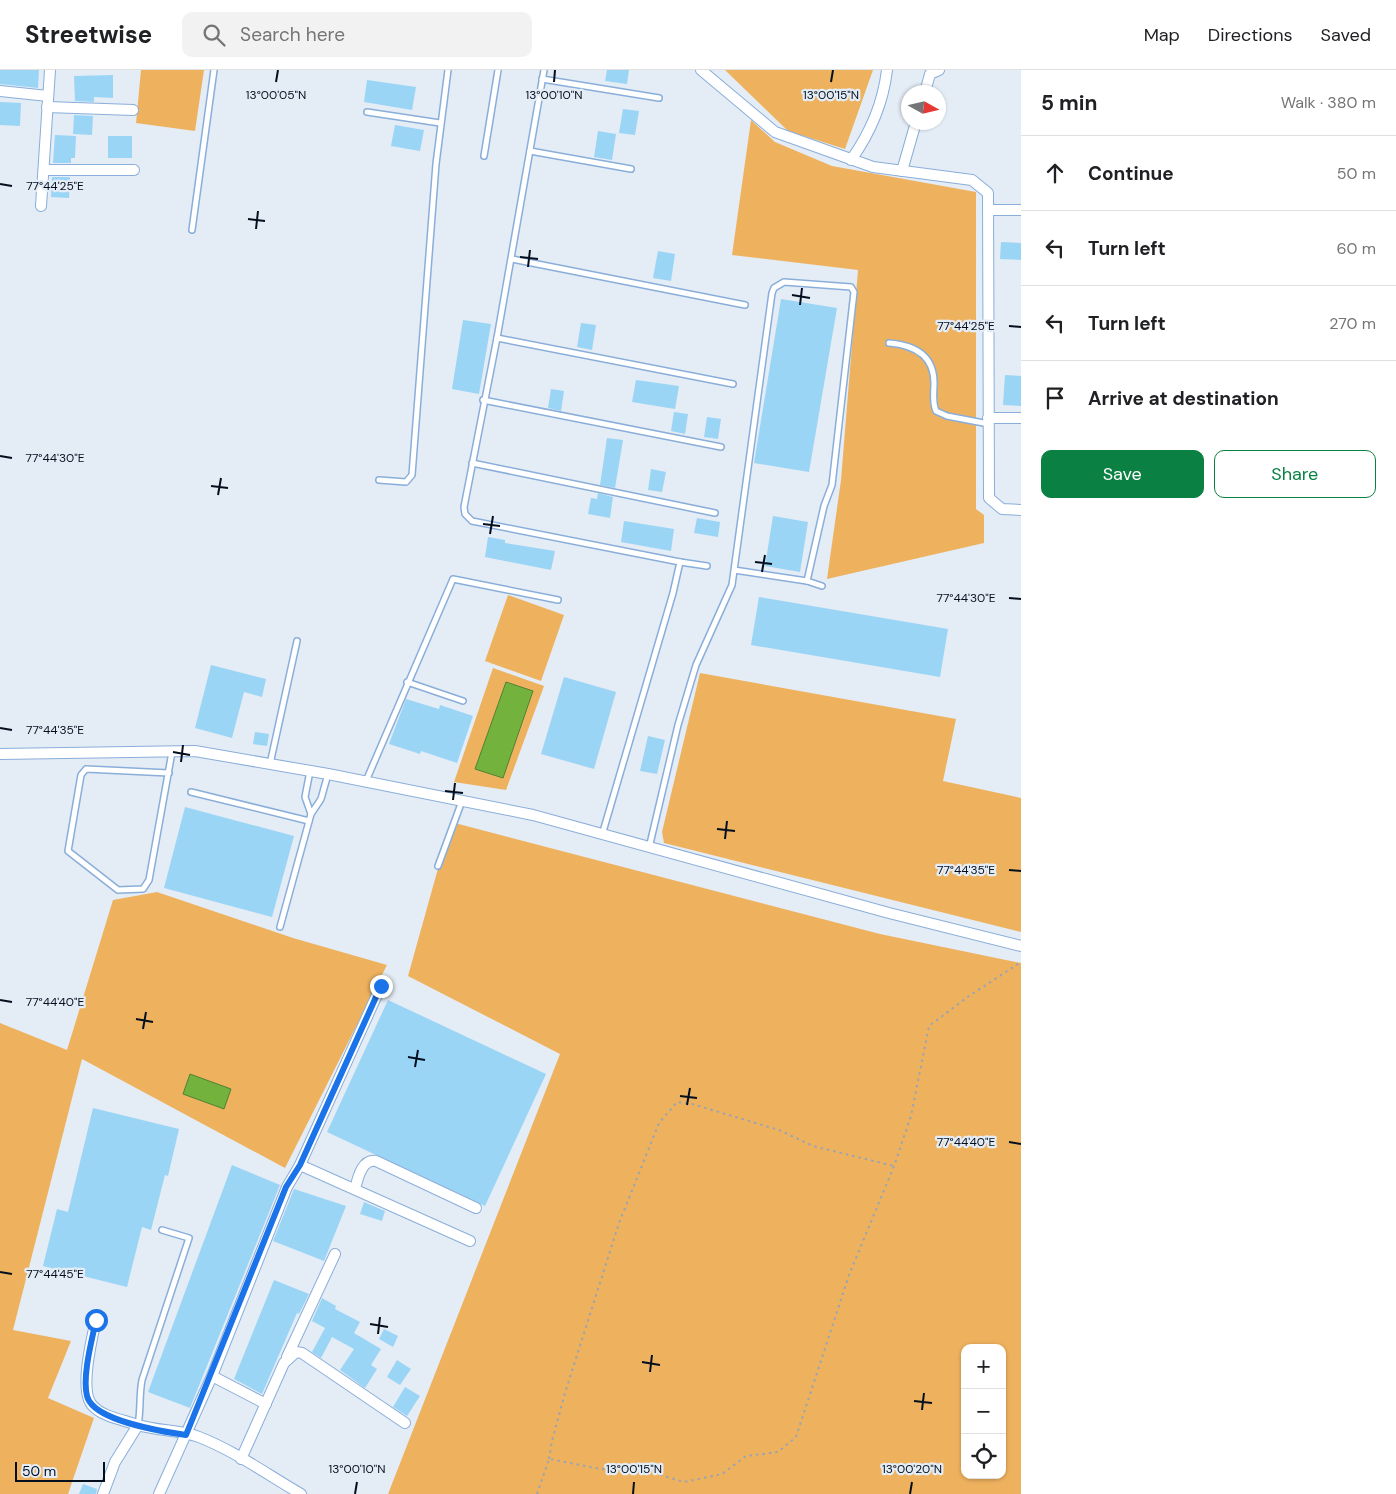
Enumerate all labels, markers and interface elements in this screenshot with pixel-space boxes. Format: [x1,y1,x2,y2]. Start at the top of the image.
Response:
search box [182,12,532,57]
text: Streetwise [25,19,152,50]
icon: search [200,21,228,49]
text: Search here [240,22,345,47]
text: Map [1144,23,1180,47]
text: Directions [1208,23,1293,47]
text: Saved [1321,23,1371,47]
north arrow [901,85,946,130]
text: 13°00'05"N [246,87,306,103]
text: 13°00'10"N [525,87,583,103]
text: 13°00'15"N [803,87,859,103]
text: 5 min [1041,89,1097,117]
text: Walk · 380 m [1281,92,1376,113]
icon: ahead [1041,159,1069,187]
text: Continue [1088,161,1174,186]
text: 50 m [1337,163,1376,184]
text: 77°44'25"E [26,178,84,194]
icon: left [1041,234,1069,262]
text: Turn left [1088,236,1166,261]
text: 60 m [1336,238,1376,259]
icon: left [1041,309,1069,337]
text: Turn left [1088,311,1166,336]
text: 270 m [1329,313,1376,334]
text: 77°44'25"E [937,318,995,334]
icon: arrive [1041,384,1069,412]
text: Arrive at destination [1088,386,1279,411]
text: 77°44'30"E [26,450,85,466]
button: Save [1041,450,1204,498]
button: Share [1214,450,1376,498]
text: 77°44'30"E [937,590,996,606]
text: 77°44'35"E [26,722,84,738]
text: 77°44'35"E [937,862,995,878]
route end [370,975,393,998]
text: 77°44'40"E [26,994,84,1010]
text: 77°44'40"E [937,1134,995,1150]
text: 77°44'45"E [26,1266,84,1282]
route start [85,1309,108,1332]
map controls [961,1344,1006,1479]
button: + [961,1344,1006,1389]
button: − [961,1389,1006,1434]
button: locate [961,1434,1006,1479]
scale bar [15,1459,105,1482]
text: 13°00'10"N [328,1461,386,1477]
text: 13°00'15"N [606,1461,662,1477]
text: 13°00'20"N [882,1461,942,1477]
text: 50 m [22,1462,56,1480]

